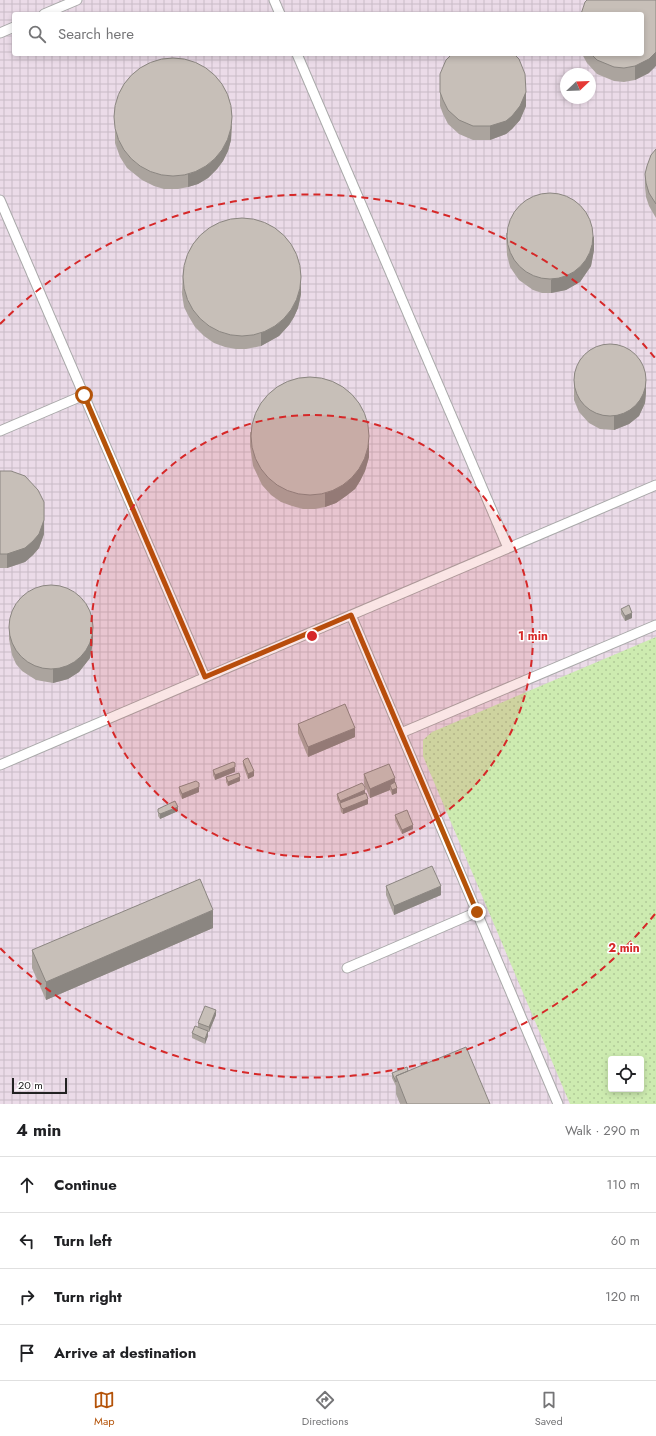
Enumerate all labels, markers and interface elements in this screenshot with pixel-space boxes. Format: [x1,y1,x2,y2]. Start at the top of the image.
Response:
search box [12,12,644,56]
icon: search [26,23,48,45]
text: Search here [58,23,134,45]
north arrow [560,68,596,104]
route start [75,386,93,404]
text: 1 min [518,627,548,645]
centre of rings [305,629,319,643]
route end [468,903,486,921]
text: 2 min [608,939,640,957]
map controls [608,1056,644,1092]
button: locate [608,1056,644,1092]
scale bar [12,1076,67,1095]
text: 20 m [18,1077,43,1093]
text: 4 min [16,1118,61,1142]
text: Walk · 290 m [565,1121,640,1140]
icon: ahead [16,1174,38,1196]
text: Continue [54,1174,117,1196]
text: 110 m [606,1175,640,1194]
icon: left [16,1230,38,1252]
text: Turn left [54,1230,112,1252]
text: 60 m [611,1231,640,1250]
icon: right [16,1286,38,1308]
text: Turn right [54,1286,122,1308]
text: 120 m [605,1287,640,1306]
icon: arrive [16,1342,38,1364]
text: Arrive at destination [54,1342,196,1364]
tab: Map [93,1389,115,1429]
tab: Directions [302,1389,348,1429]
tab: Saved [535,1389,563,1429]

